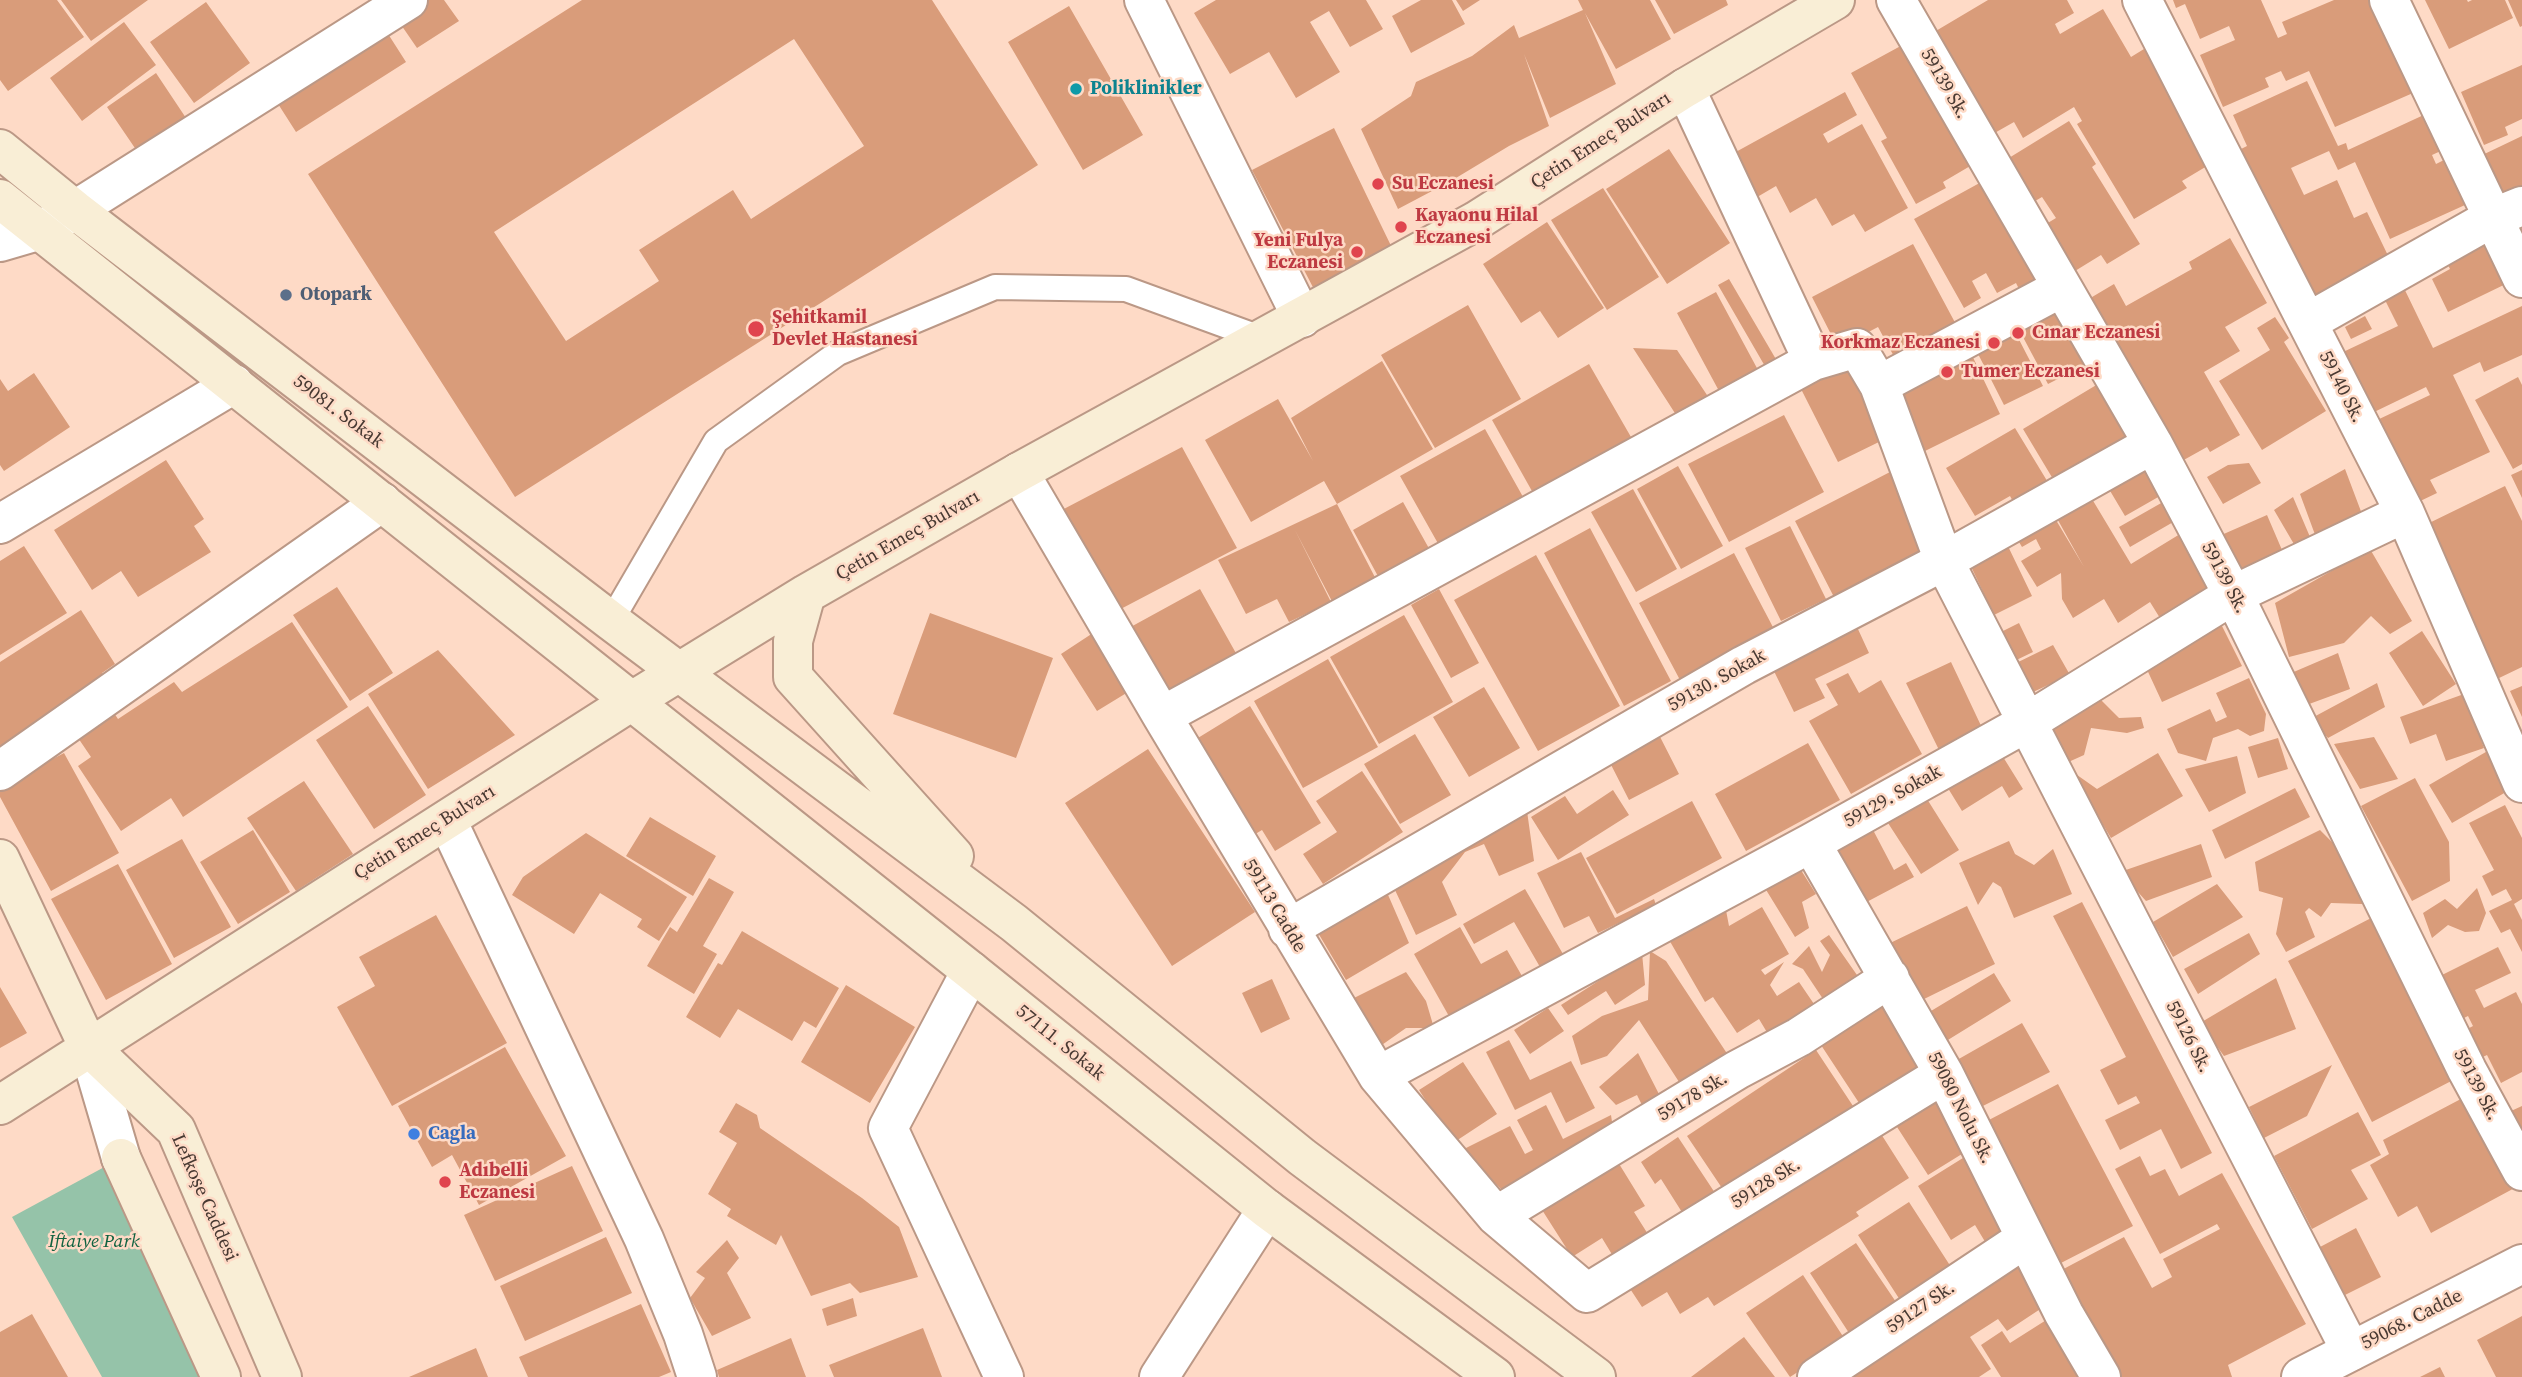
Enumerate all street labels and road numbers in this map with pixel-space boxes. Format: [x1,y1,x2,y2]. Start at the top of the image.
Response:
street label: 59139 Sk. [1915,45,1973,123]
street label: Çetin Emeç Bulvarı [1527,87,1675,195]
street label: 59140 Sk. [2313,347,2369,427]
street label: 59081. Sokak [288,370,388,454]
street label: Çetin Emeç Bulvarı [832,486,984,586]
street label: 59139 Sk. [2196,538,2252,618]
street label: 59130. Sokak [1664,645,1770,717]
street label: 59129. Sokak [1840,761,1946,833]
street label: Çetin Emeç Bulvarı [350,780,500,886]
street label: 59113 Cadde [1237,855,1311,957]
street label: 59126 Sk. [2160,997,2216,1077]
street label: 57111. Sokak [1011,1000,1109,1086]
street label: 59139 Sk. [2448,1045,2504,1125]
street label: 59080 Nolu Sk. [1922,1048,1998,1168]
street label: 59178 Sk. [1654,1067,1732,1127]
street label: Lefkoşe Caddesi [166,1131,242,1265]
street label: 59128 Sk. [1727,1154,1805,1214]
street label: 59127 Sk. [1882,1277,1960,1339]
street label: 59068. Cadde [2358,1285,2466,1355]

